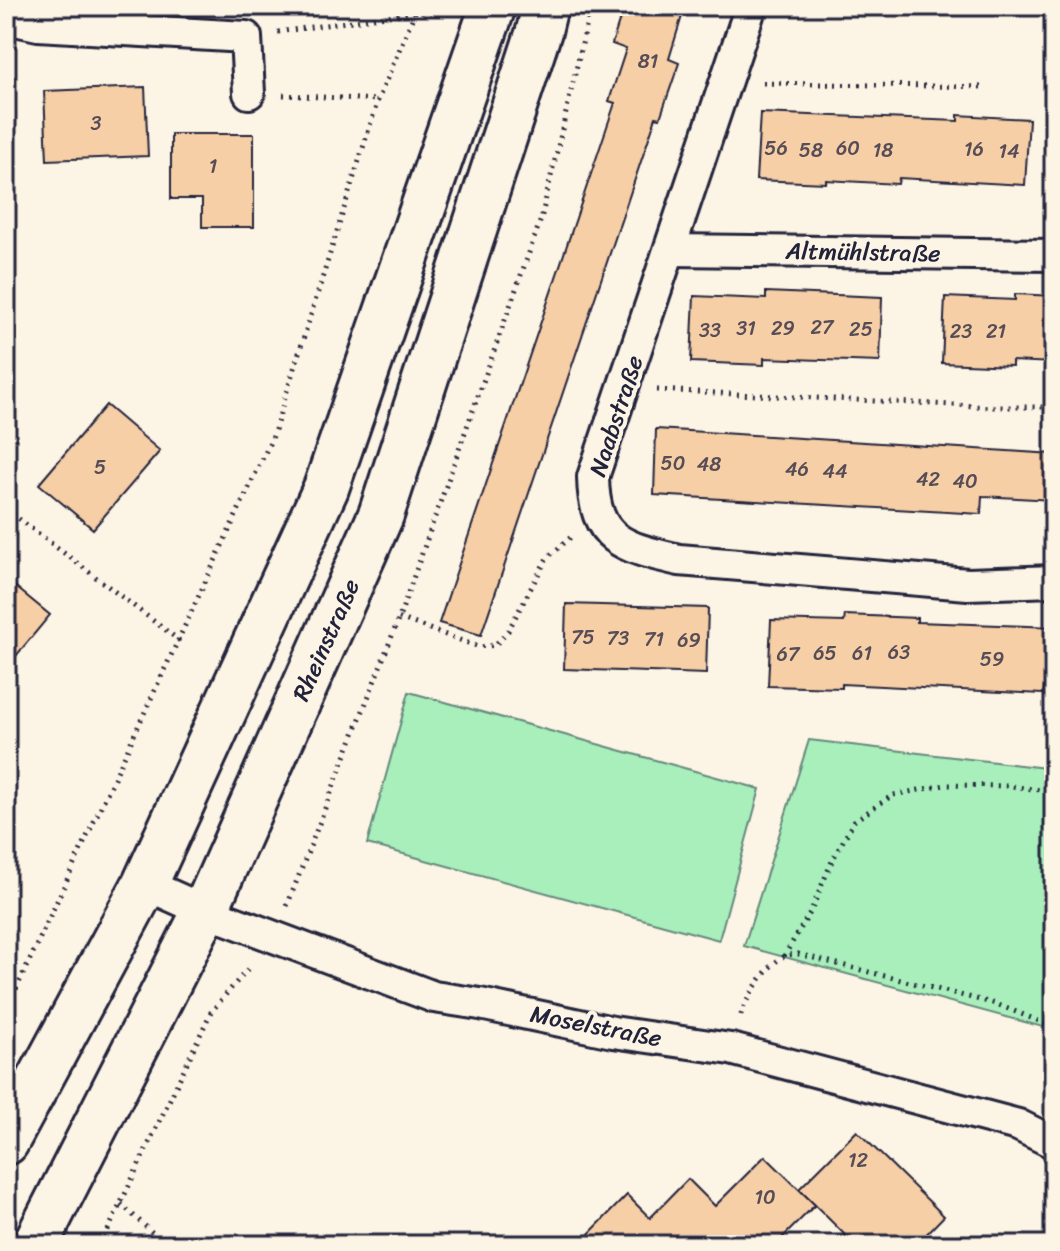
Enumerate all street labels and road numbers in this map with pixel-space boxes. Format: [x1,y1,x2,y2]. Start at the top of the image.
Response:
street label: Altmühlstraße [784,230,941,274]
street label: Naabstraße [577,350,655,482]
street label: Rheinstraße [280,572,372,708]
street label: Moselstraße [527,993,665,1059]

